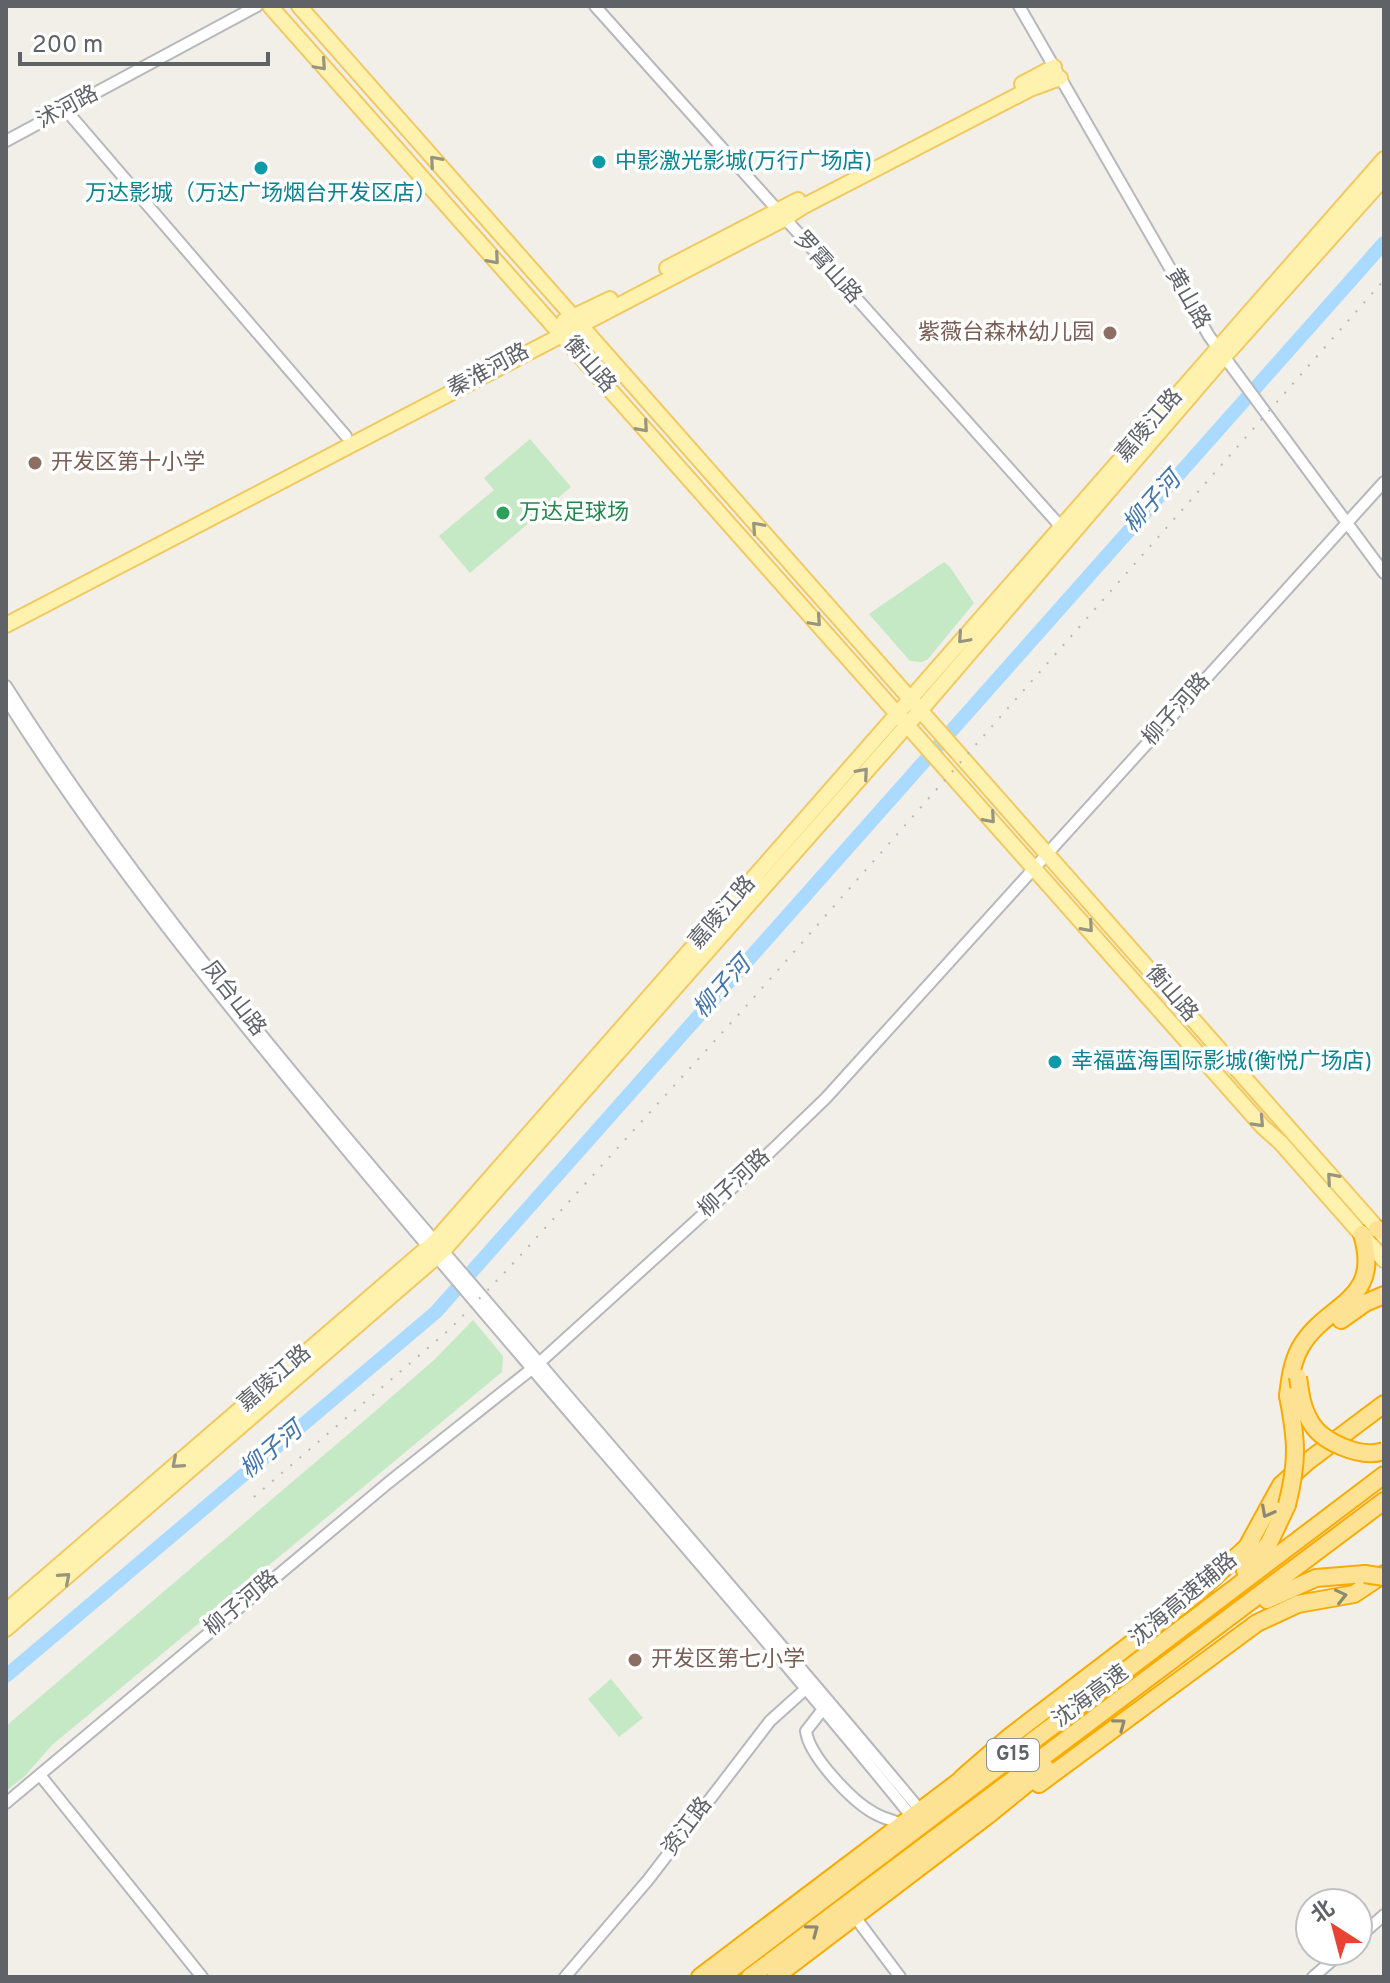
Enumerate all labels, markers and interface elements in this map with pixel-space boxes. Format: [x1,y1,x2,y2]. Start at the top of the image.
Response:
scale bar [20,16,268,66]
text: 200 m [32,31,103,61]
one-way arrow [312,55,326,70]
street label: 沭河路 [33,81,103,135]
place label: 中影激光影城(万行广场店) [615,149,872,176]
marker: 中影激光影城(万行广场店) [590,153,608,171]
one-way arrow [430,156,445,171]
marker: 万达影城（万达广场烟台开发区店） [252,159,270,177]
place label: 万达影城（万达广场烟台开发区店） [85,181,437,208]
street label: 罗霄山路 [788,226,866,310]
one-way arrow [484,250,499,265]
street label: 黄山路 [1159,264,1215,334]
place label: 紫薇台森林幼儿园 [918,320,1094,347]
marker: 紫薇台森林幼儿园 [1101,324,1119,342]
street label: 衡山路 [557,331,621,399]
street label: 秦淮河路 [444,338,534,404]
street label: 嘉陵江路 [1111,384,1189,468]
one-way arrow [633,417,648,432]
place label: 开发区第十小学 [51,450,205,477]
marker: 开发区第十小学 [26,454,44,472]
water label: 柳子河 [1118,463,1191,540]
place label: 万达足球场 [519,500,629,527]
marker: 万达足球场 [494,504,512,522]
one-way arrow [752,521,766,536]
one-way arrow [806,612,820,627]
one-way arrow [958,628,972,643]
street label: 柳子河路 [1138,668,1216,752]
one-way arrow [854,767,868,782]
one-way arrow [980,809,995,824]
street label: 嘉陵江路 [684,871,762,955]
one-way arrow [1078,918,1092,933]
water label: 柳子河 [688,948,761,1025]
street label: 凤台山路 [195,956,271,1042]
street label: 衡山路 [1139,960,1203,1028]
place label: 幸福蓝海国际影城(衡悦广场店) [1071,1049,1372,1076]
marker: 幸福蓝海国际影城(衡悦广场店) [1046,1053,1064,1071]
one-way arrow [1250,1113,1265,1127]
street label: 柳子河路 [694,1144,776,1224]
one-way arrow [1328,1173,1342,1188]
street label: 嘉陵江路 [233,1340,317,1418]
water label: 柳子河 [235,1414,312,1486]
one-way arrow [172,1454,187,1468]
one-way arrow [1261,1504,1276,1519]
street label: 沈海高速辅路 [1125,1547,1243,1653]
street label: 柳子河路 [200,1565,284,1643]
one-way arrow [56,1573,70,1588]
one-way arrow [1334,1589,1348,1606]
place label: 开发区第七小学 [651,1647,805,1674]
marker: 开发区第七小学 [626,1651,644,1669]
street label: 沈海高速 [1048,1660,1134,1734]
one-way arrow [1111,1720,1126,1734]
road number: G15 [987,1739,1039,1771]
street label: 资江路 [657,1793,719,1861]
north arrow [1294,1887,1374,1967]
text: 北 [1307,1895,1341,1930]
one-way arrow [804,1925,818,1940]

